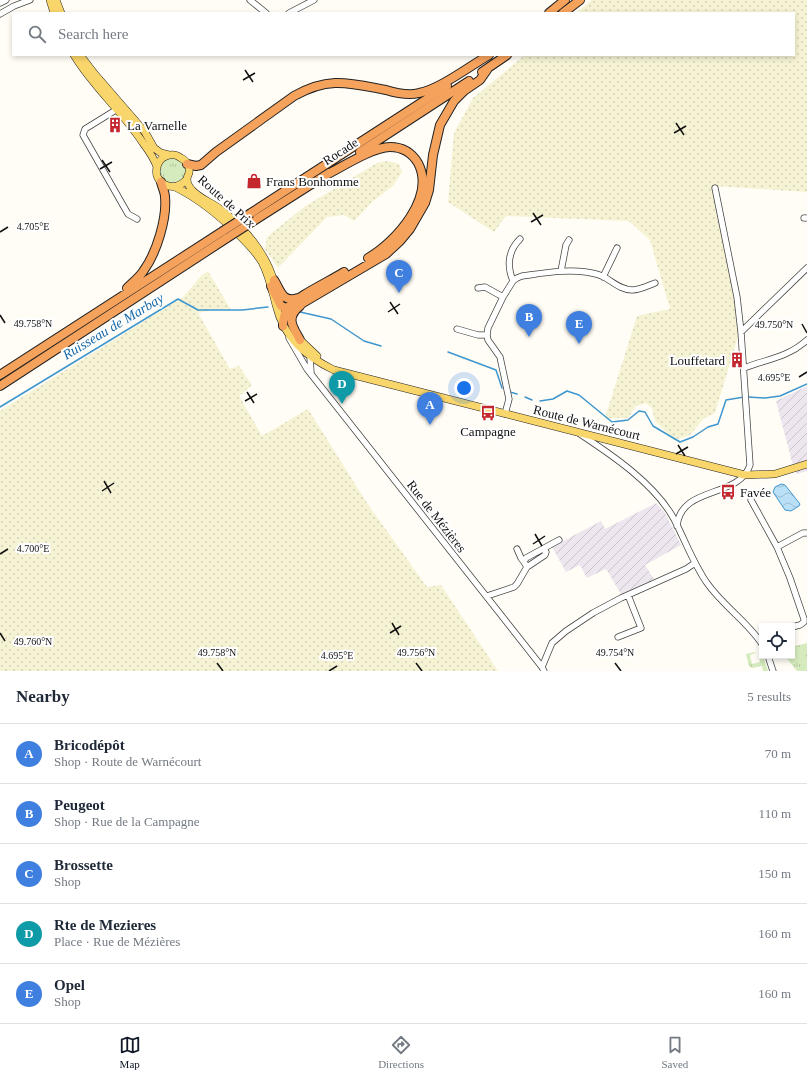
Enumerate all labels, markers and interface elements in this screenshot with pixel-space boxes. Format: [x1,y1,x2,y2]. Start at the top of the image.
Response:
search box [12,12,795,56]
icon: search [26,23,48,45]
text: Search here [58,26,128,42]
building icon: La Varnelle [106,116,124,134]
place label: La Varnelle [127,118,187,133]
street label: Rocade [320,134,361,168]
street label: Route de Prix [195,172,259,231]
shop icon: Frans Bonhomme [245,172,263,190]
place label: Frans Bonhomme [266,174,359,189]
text: 4.705°E [17,221,49,232]
pin: C [386,260,412,293]
water label: Ruisseau de Marbay [59,290,167,363]
pin: B [516,304,542,337]
pin: E [566,311,592,344]
text: 49.758°N [14,318,52,329]
text: 49.750°N [755,319,793,330]
building icon: Louffetard [728,351,746,369]
place label: Louffetard [670,353,725,368]
pin: D [329,371,355,404]
text: 4.695°E [758,372,790,383]
your location [454,378,474,398]
pin: A [417,392,443,425]
street label: Route de Warnécourt [532,402,642,443]
bus stop icon: Campagne [479,404,497,422]
place label: Campagne [460,424,516,439]
street label: Rue de Mézières [404,477,469,555]
bus stop icon: Favée [719,483,737,501]
place label: Favée [740,485,771,500]
text: 4.700°E [17,543,49,554]
map controls [759,623,795,659]
button: locate [759,623,795,659]
text: 49.760°N [14,636,52,647]
text: 49.758°N [198,647,236,658]
text: 49.756°N [397,647,435,658]
text: 49.754°N [596,647,634,658]
text: 4.695°E [321,650,353,661]
text: Nearby [16,687,70,706]
text: 5 results [747,689,791,704]
text: Bricodépôt [54,737,125,753]
text: A [24,746,34,761]
text: 70 m [765,746,791,761]
text: Shop · Route de Warnécourt [54,754,201,769]
text: Peugeot [54,797,105,813]
text: B [25,806,33,821]
text: 110 m [759,806,791,821]
text: Shop · Rue de la Campagne [54,814,200,829]
text: Brossette [54,857,113,873]
text: C [24,866,34,881]
text: 150 m [758,866,791,881]
text: Shop [54,874,81,889]
text: Rte de Mezieres [54,917,156,933]
text: D [24,926,34,941]
text: 160 m [758,926,791,941]
text: Place · Rue de Mézières [54,934,180,949]
text: Opel [54,977,85,993]
text: E [25,986,33,1001]
text: 160 m [758,986,791,1001]
text: Shop [54,994,81,1009]
tab: Map [119,1034,141,1070]
tab: Directions [378,1034,424,1070]
tab: Saved [661,1034,688,1070]

